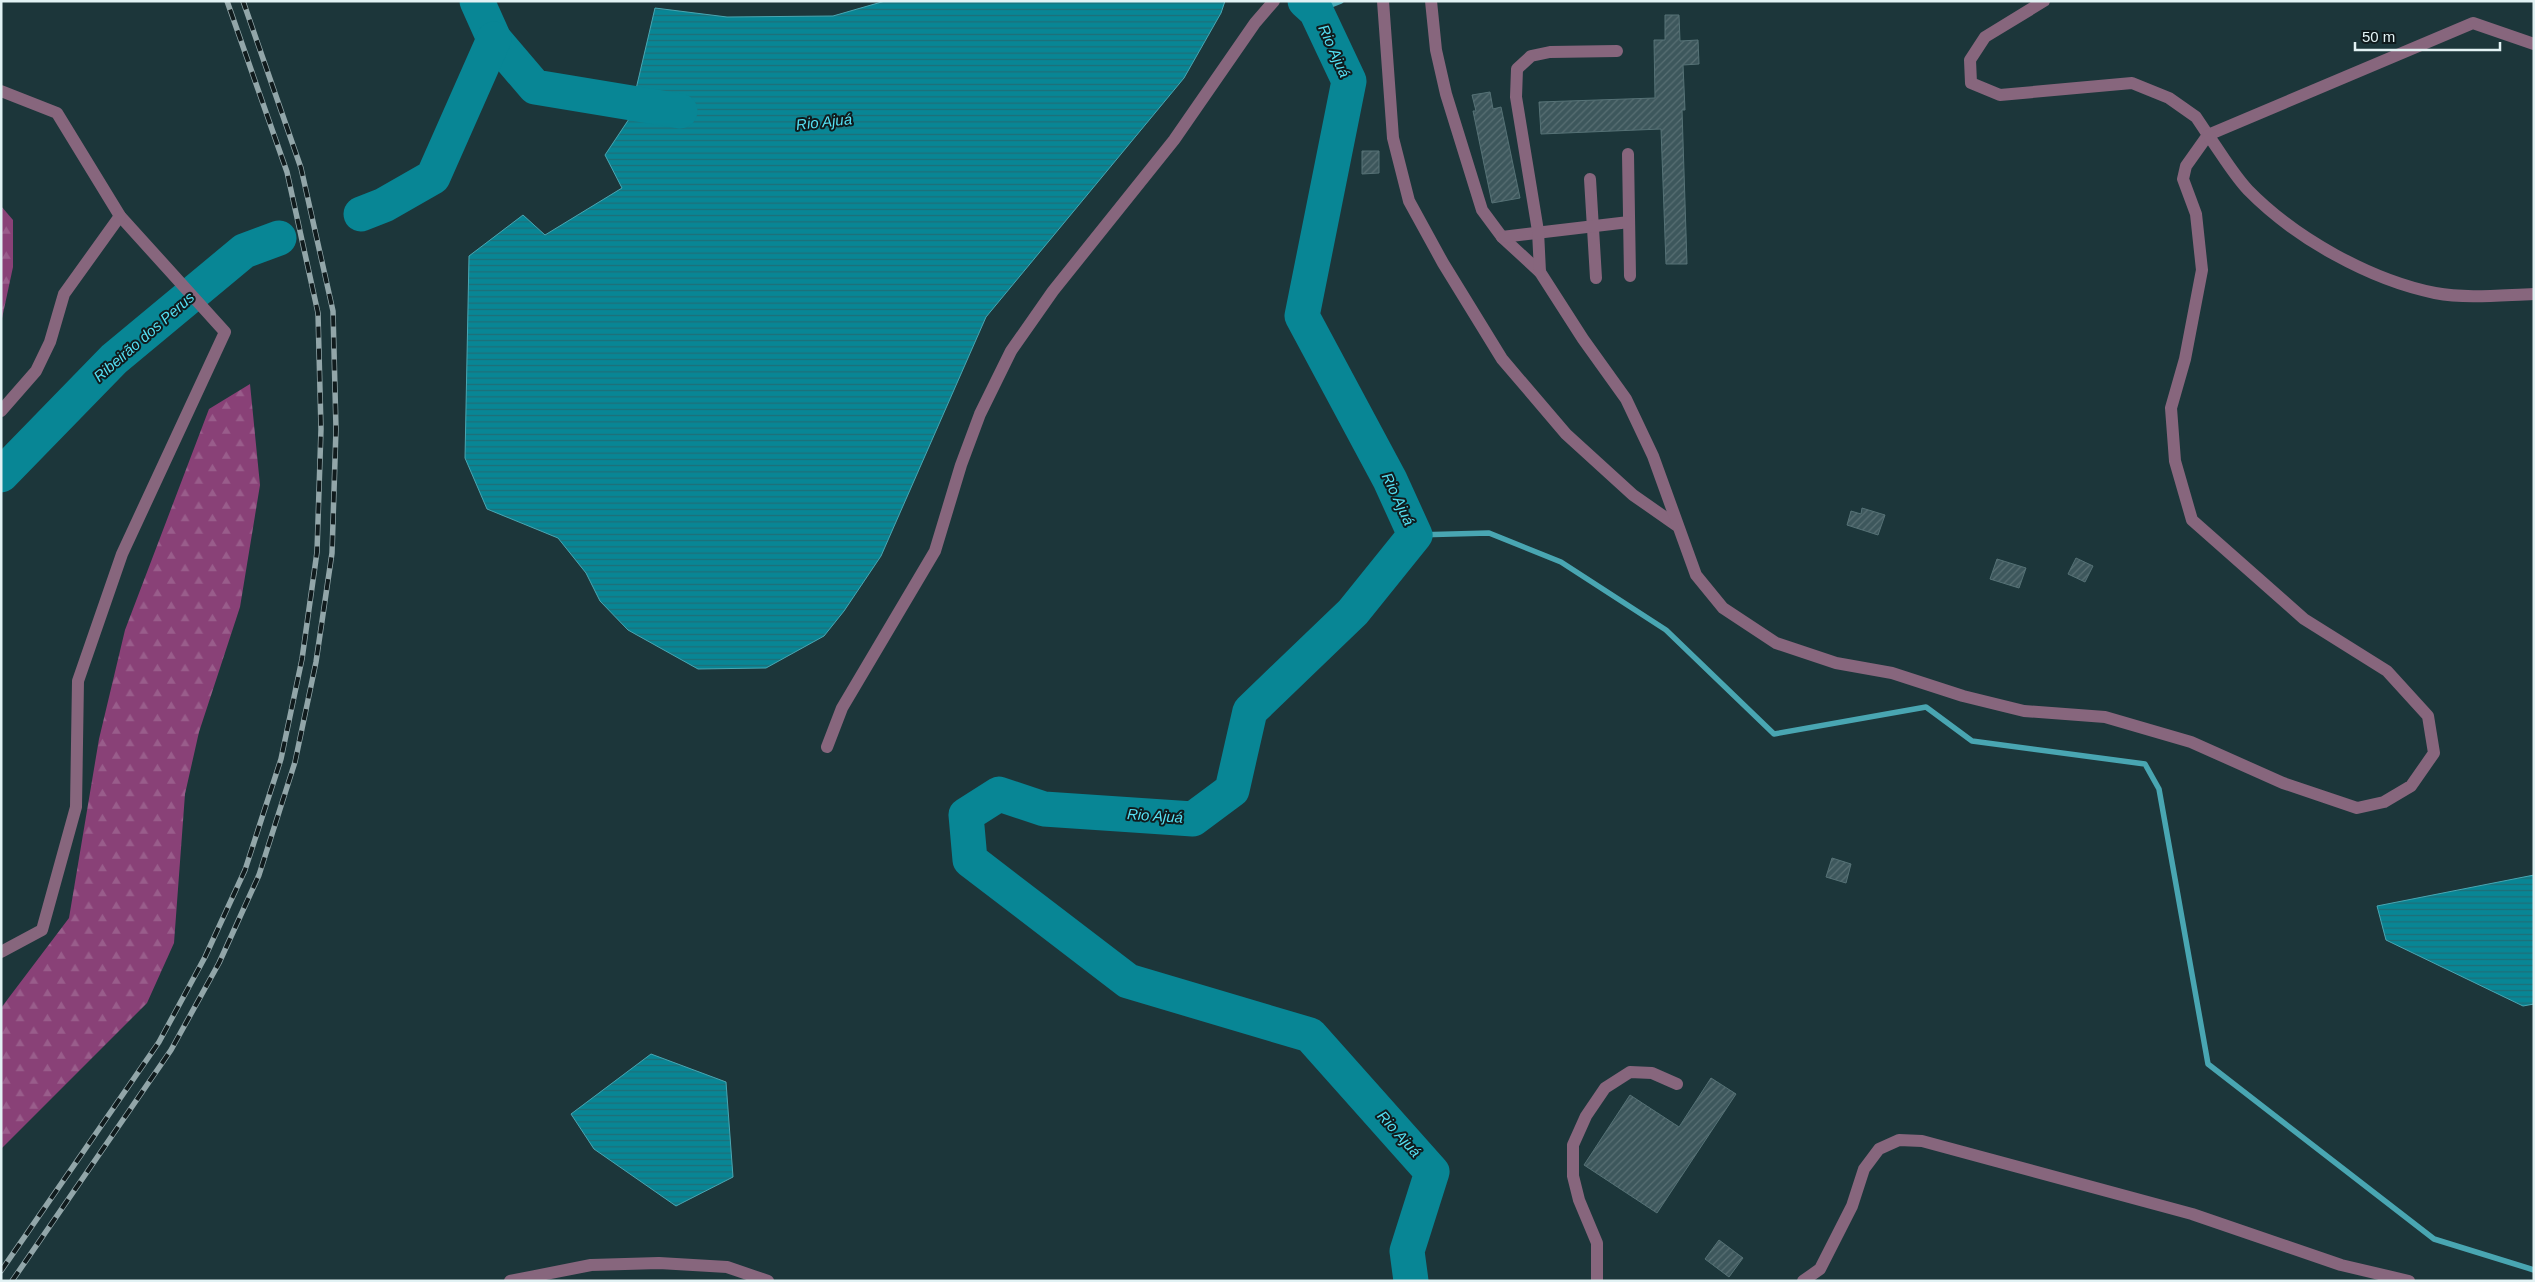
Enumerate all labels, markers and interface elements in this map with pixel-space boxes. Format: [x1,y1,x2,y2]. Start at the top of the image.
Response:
scale bar [2355,20,2500,52]
water label: Rio Ajuá [1315,22,1354,80]
text: 50 m [2362,28,2395,45]
water label: Rio Ajuá [795,110,853,133]
water label: Ribeirão dos Perus [90,288,198,385]
water label: Rio Ajuá [1379,470,1418,528]
water label: Rio Ajuá [1126,805,1184,826]
water label: Rio Ajuá [1374,1107,1424,1160]

